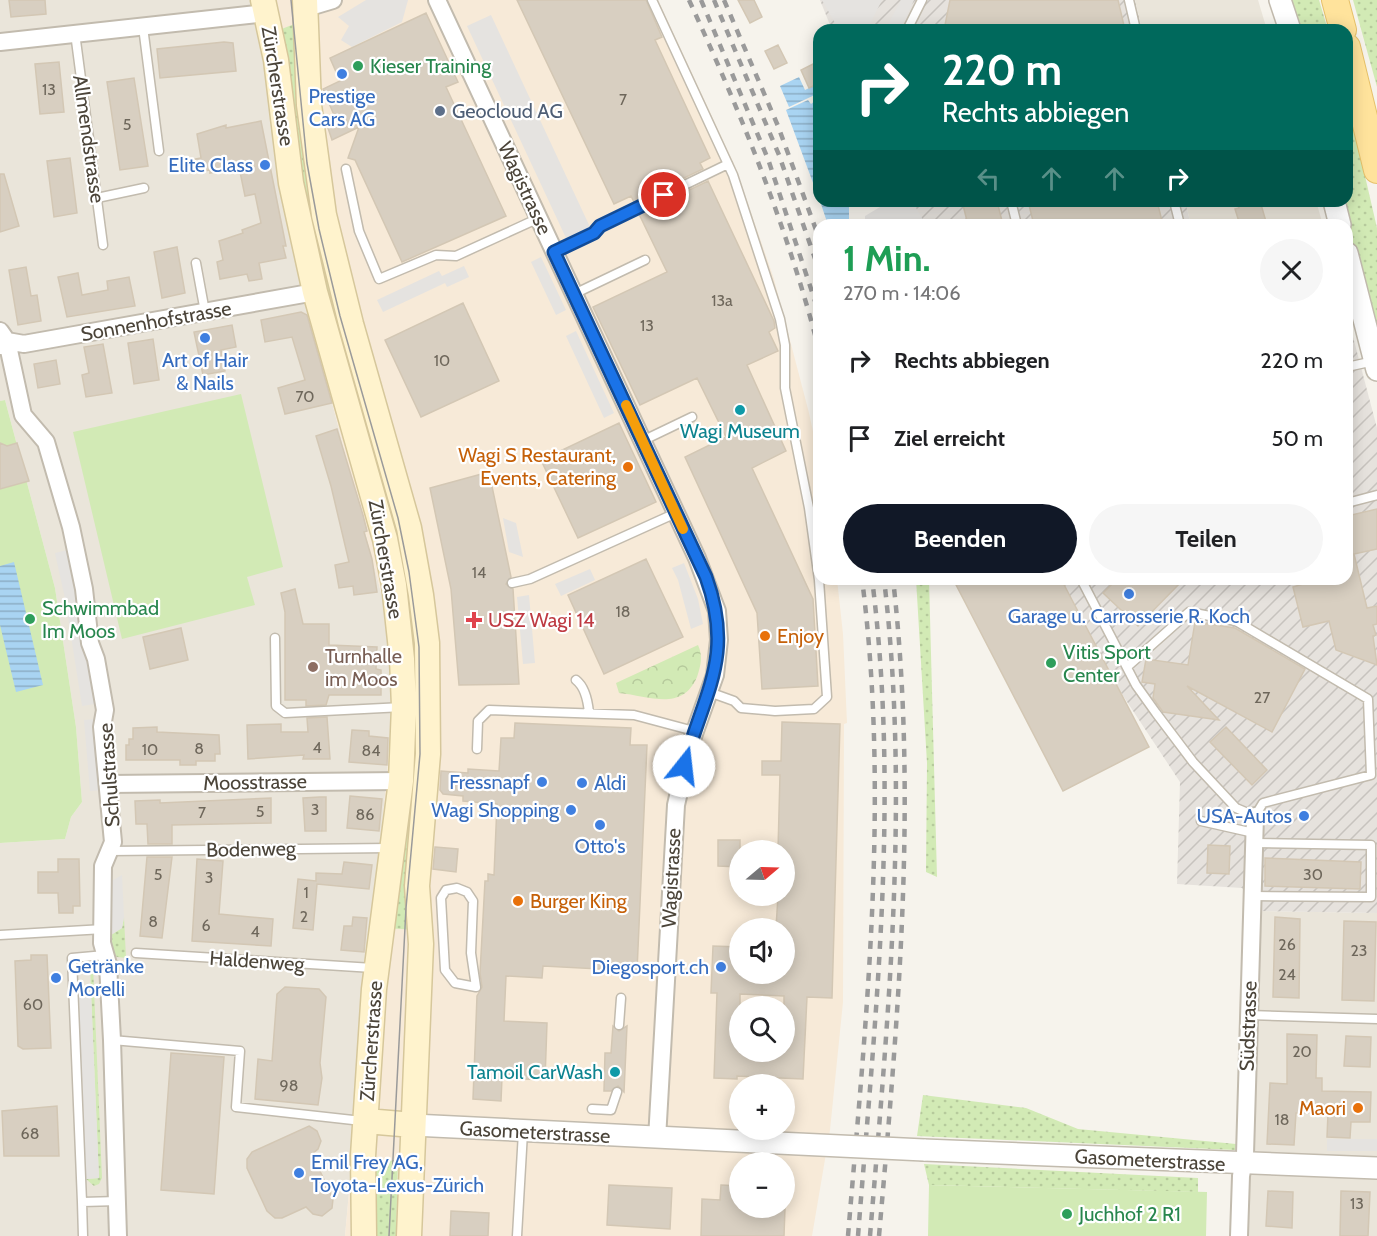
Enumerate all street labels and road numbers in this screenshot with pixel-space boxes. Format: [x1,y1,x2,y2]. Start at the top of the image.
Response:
street label: Zürcherstrasse [257,24,299,148]
street label: Allmendstrasse [68,73,110,205]
street label: Wagistrasse [493,138,557,238]
street label: Sonnenhofstrasse [79,296,233,346]
street label: Zürcherstrasse [364,497,408,621]
street label: Schulstrasse [93,722,125,828]
street label: Moosstrasse [203,769,307,795]
street label: Wagistrasse [656,827,686,929]
street label: Bodenweg [206,836,297,862]
street label: Haldenweg [209,946,306,976]
street label: Zürcherstrasse [355,980,387,1102]
street label: Südstrasse [1234,980,1262,1072]
street label: Gasometerstrasse [459,1116,611,1148]
street label: Gasometerstrasse [1074,1144,1226,1176]

